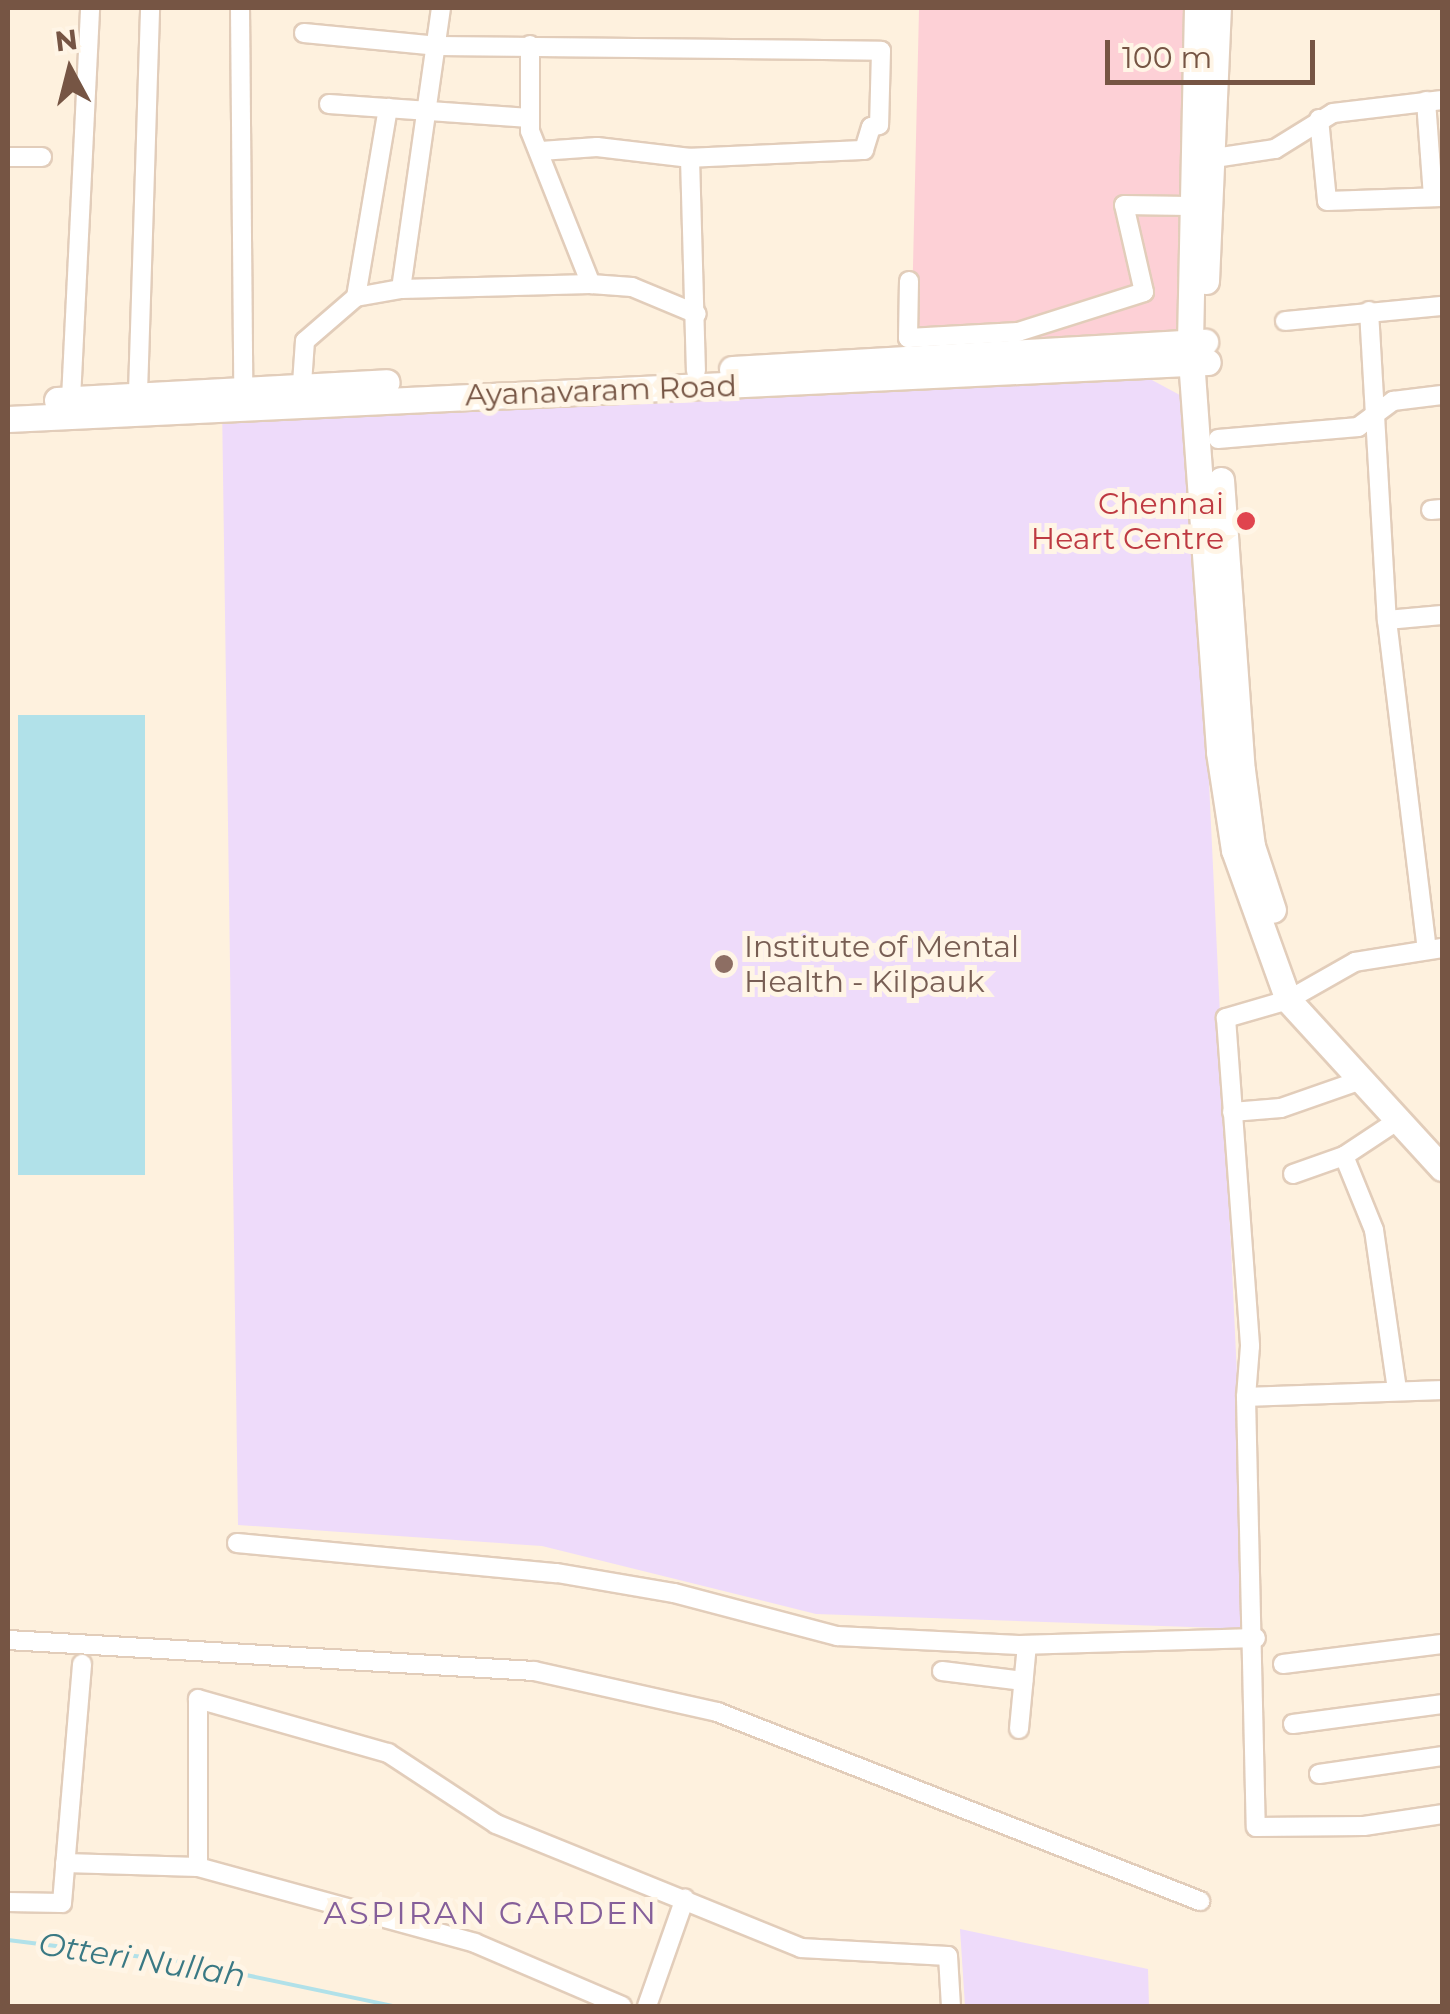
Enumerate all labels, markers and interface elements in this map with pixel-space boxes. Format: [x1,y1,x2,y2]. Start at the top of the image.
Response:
north arrow [20,20,120,120]
scale bar [1110,20,1320,82]
text: N [53,22,80,58]
text: 100 m [1122,39,1212,76]
street label: Ayanavaram Road [465,368,737,414]
place label: Chennai Heart Centre [1031,486,1224,556]
marker: Chennai Heart Centre [1233,508,1259,534]
place label: Institute of Mental Health - Kilpauk [744,929,1019,1000]
marker: Institute of Mental Health - Kilpauk [713,953,735,975]
district label: ASPIRAN GARDEN [323,1894,659,1932]
water label: Otteri Nullah [36,1925,248,1995]

